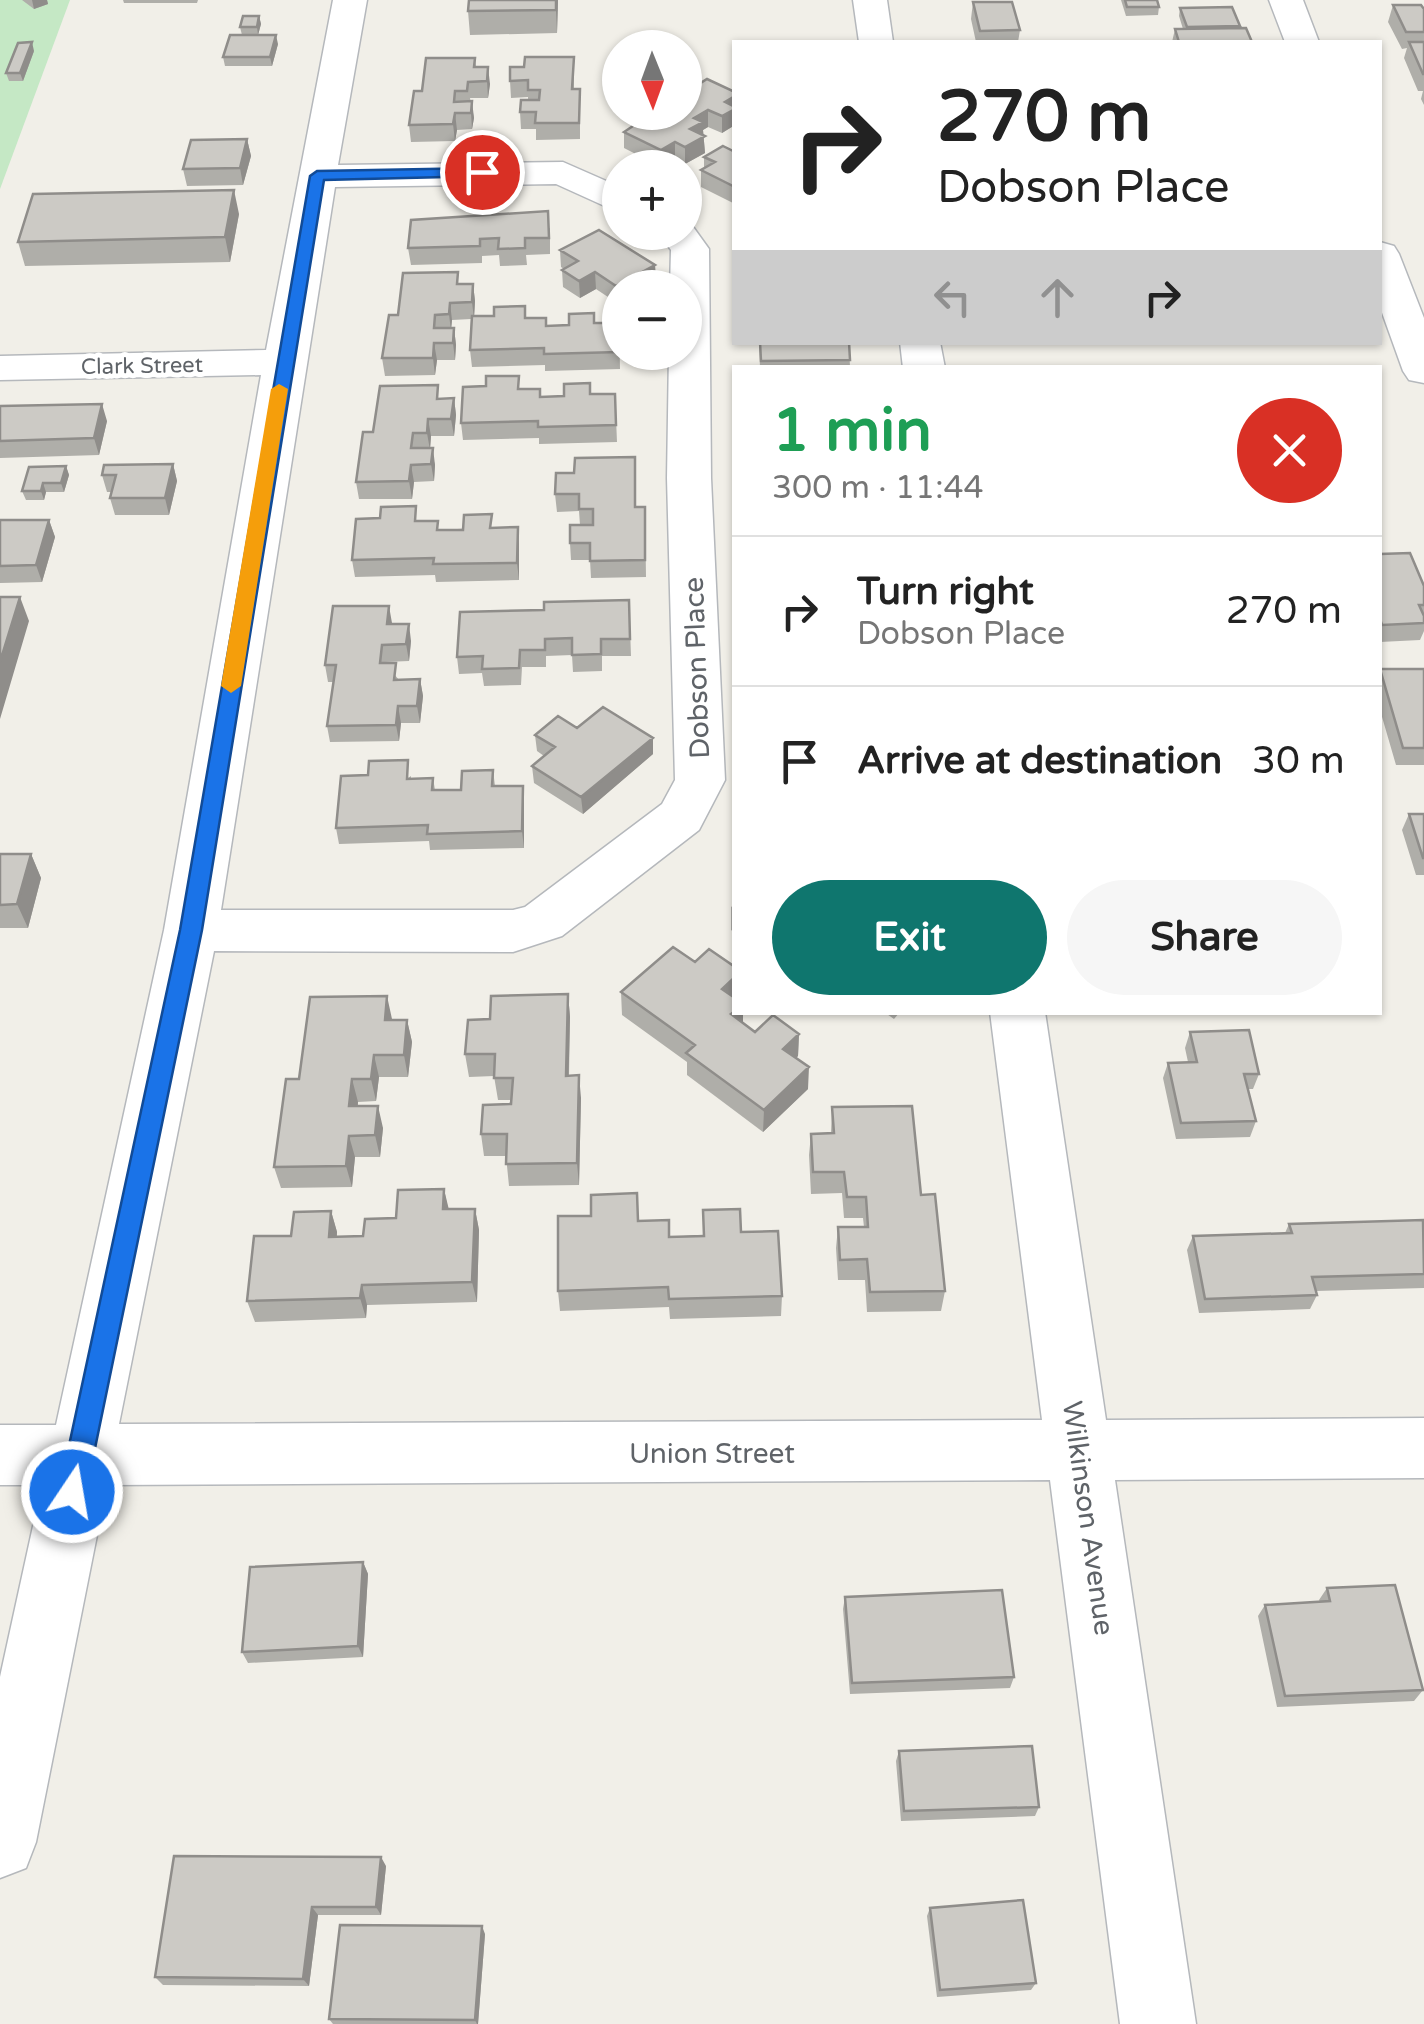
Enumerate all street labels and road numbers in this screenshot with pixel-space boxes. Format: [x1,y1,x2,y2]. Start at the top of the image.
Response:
street label: Clark Street [81,352,203,380]
street label: Dobson Place [677,576,717,760]
street label: Wilkinson Avenue [1055,1399,1121,1637]
street label: Union Street [629,1437,795,1471]

